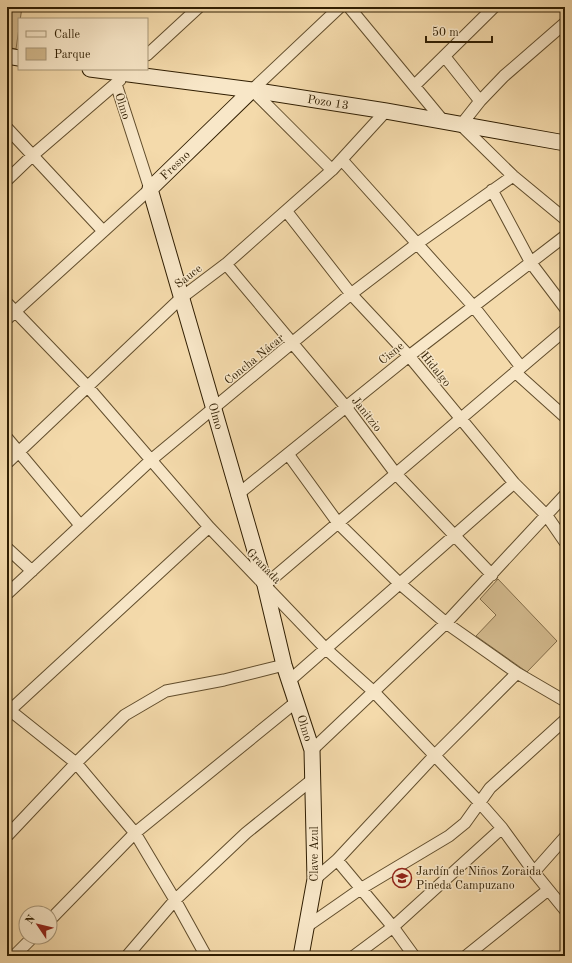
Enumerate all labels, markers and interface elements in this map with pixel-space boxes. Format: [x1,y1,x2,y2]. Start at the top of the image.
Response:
legend [18,18,148,70]
scale bar [426,18,492,44]
text: 50 m [432,26,459,39]
text: Calle [54,29,80,41]
text: Parque [54,49,91,61]
street label: Olmo [112,92,132,121]
street label: Pozo 13 [306,94,350,112]
street label: Fresno [159,149,193,183]
street label: Sauce [173,263,205,291]
street label: Concha Nácar [223,332,287,387]
street label: Cisne [377,340,407,367]
street label: Hidalgo [418,350,453,389]
street label: Janitzio [349,395,384,434]
street label: Olmo [206,402,225,431]
street label: Granada [244,547,283,587]
street label: Olmo [294,714,314,743]
street label: Clave Azul [309,826,321,882]
place label: Jardín de Niños Zoraida Pineda Campuzano [416,866,541,892]
school or university icon: Jardín de Niños Zoraida Pineda Campuzano [391,867,413,889]
north arrow [18,905,58,945]
text: N [24,913,38,927]

